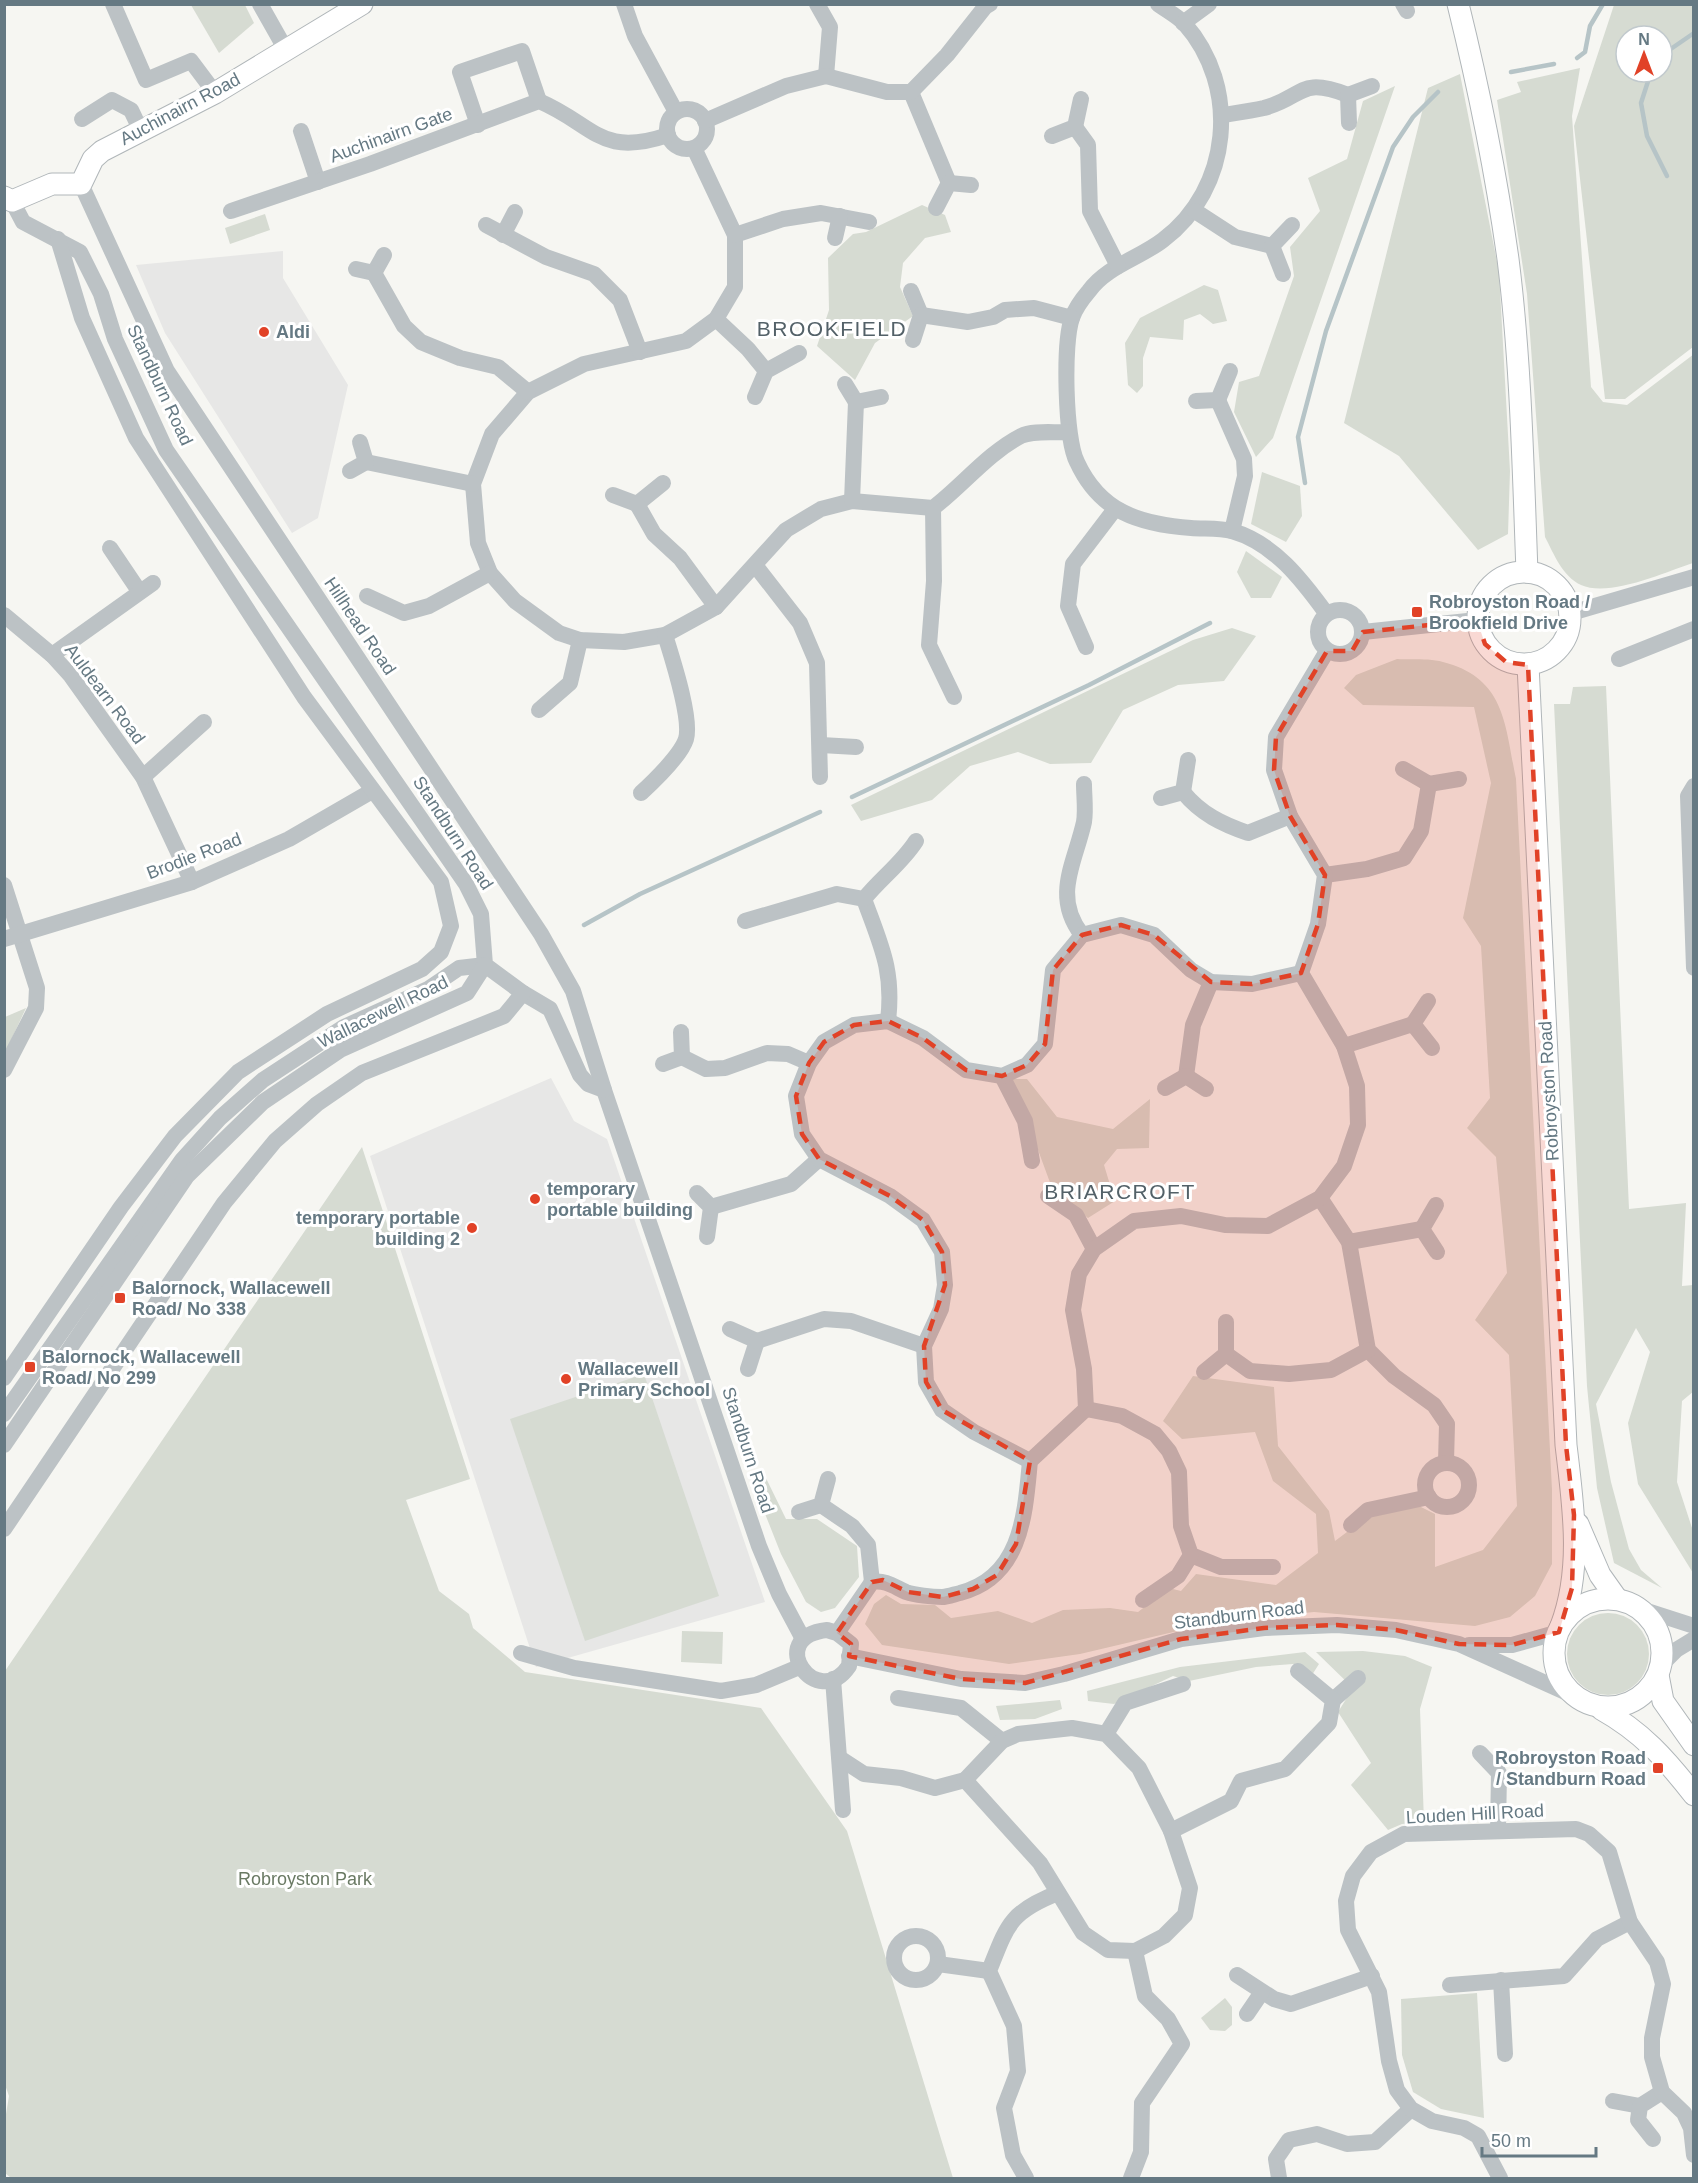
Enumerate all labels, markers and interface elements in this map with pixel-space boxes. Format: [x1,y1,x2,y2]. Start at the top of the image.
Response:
north arrow [1614,24,1674,84]
text: N [1638,31,1650,48]
street label: Auchinairn Road [117,69,243,149]
street label: Auchinairn Gate [327,104,455,166]
district label: BROOKFIELD [757,317,907,340]
street label: Standburn Road [123,321,197,449]
place label: Aldi [276,322,310,342]
marker: Aldi [257,325,271,339]
street label: Hillhead Road [320,574,400,678]
place label: Robroyston Road / Brookfield Drive [1429,592,1590,633]
marker: Robroyston Road / Brookfield Drive [1410,605,1424,619]
street label: Auldearn Road [61,640,149,748]
street label: Standburn Road [409,773,497,893]
street label: Brodie Road [144,829,244,883]
street label: Wallacewell Road [315,972,451,1052]
street label: Robroyston Road [1535,1021,1563,1161]
place label: temporary portable building [547,1179,693,1220]
district label: BRIARCROFT [1044,1180,1196,1203]
marker: temporary portable building [528,1192,542,1206]
place label: temporary portable building 2 [296,1208,460,1249]
marker: temporary portable building 2 [465,1221,479,1235]
place label: Balornock, Wallacewell Road/ No 338 [132,1278,330,1319]
marker: Balornock, Wallacewell Road/ No 338 [113,1291,127,1305]
place label: Balornock, Wallacewell Road/ No 299 [42,1347,240,1388]
place label: Wallacewell Primary School [578,1359,710,1400]
marker: Balornock, Wallacewell Road/ No 299 [23,1360,37,1374]
marker: Wallacewell Primary School [559,1372,573,1386]
street label: Standburn Road [718,1385,778,1515]
street label: Standburn Road [1173,1597,1305,1633]
place label: Robroyston Road / Standburn Road [1495,1748,1646,1789]
marker: Robroyston Road / Standburn Road [1651,1761,1665,1775]
street label: Louden Hill Road [1406,1800,1544,1828]
park label: Robroyston Park [238,1869,373,1889]
scale bar [1482,2120,1596,2158]
text: 50 m [1491,2131,1531,2151]

